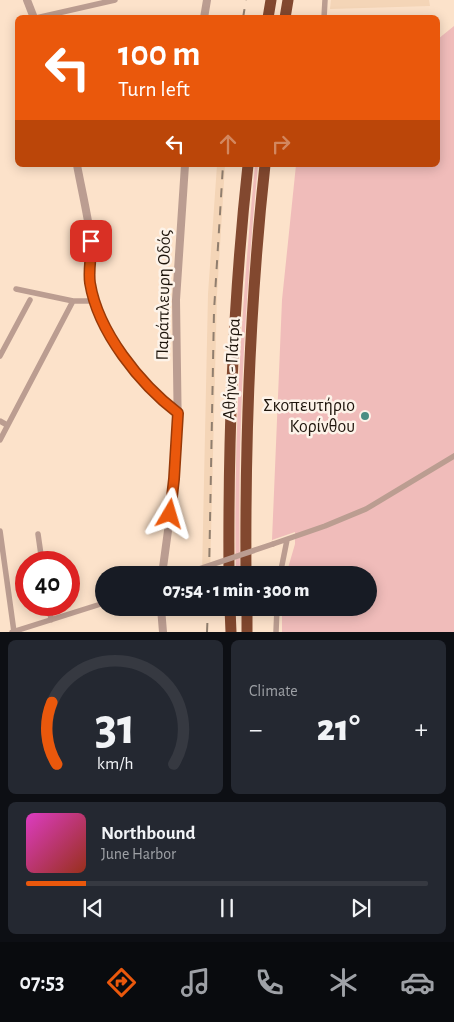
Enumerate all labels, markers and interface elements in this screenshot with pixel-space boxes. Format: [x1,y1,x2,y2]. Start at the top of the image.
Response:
icon: left [35,35,100,100]
text: 100 m [118,37,201,72]
text: Turn left [118,78,190,100]
icon: left [161,130,189,158]
icon: ahead [214,130,242,158]
icon: right [267,130,295,158]
pin [70,220,112,262]
icon: arrive [77,227,105,255]
street label: Παράπλευρη Οδός [154,229,174,361]
street label: Αθήνα - Πάτρα [220,317,244,421]
place label: Σκοπευτήριο Κορίνθου [263,397,355,436]
marker: Σκοπευτήριο Κορίνθου [359,410,371,422]
position arrow [143,487,195,539]
speed limit sign: 40 [15,551,80,616]
text: 07:54 · 1 min · 300 m [163,581,309,600]
text: Climate [249,683,298,699]
text: 31 [95,701,136,753]
text: 21° [317,710,360,748]
text: − [249,716,262,744]
text: + [415,716,428,744]
text: km/h [97,755,134,773]
text: Northbound [101,824,196,843]
text: June Harbor [101,846,176,862]
icon: previous [79,894,107,922]
icon: pause [213,894,241,922]
icon: next [347,894,375,922]
icon: directions [104,965,139,1000]
icon: music [178,965,213,1000]
icon: phone [252,965,287,1000]
icon: climate [326,965,361,1000]
icon: car [400,965,435,1000]
text: 07:53 [20,971,65,993]

